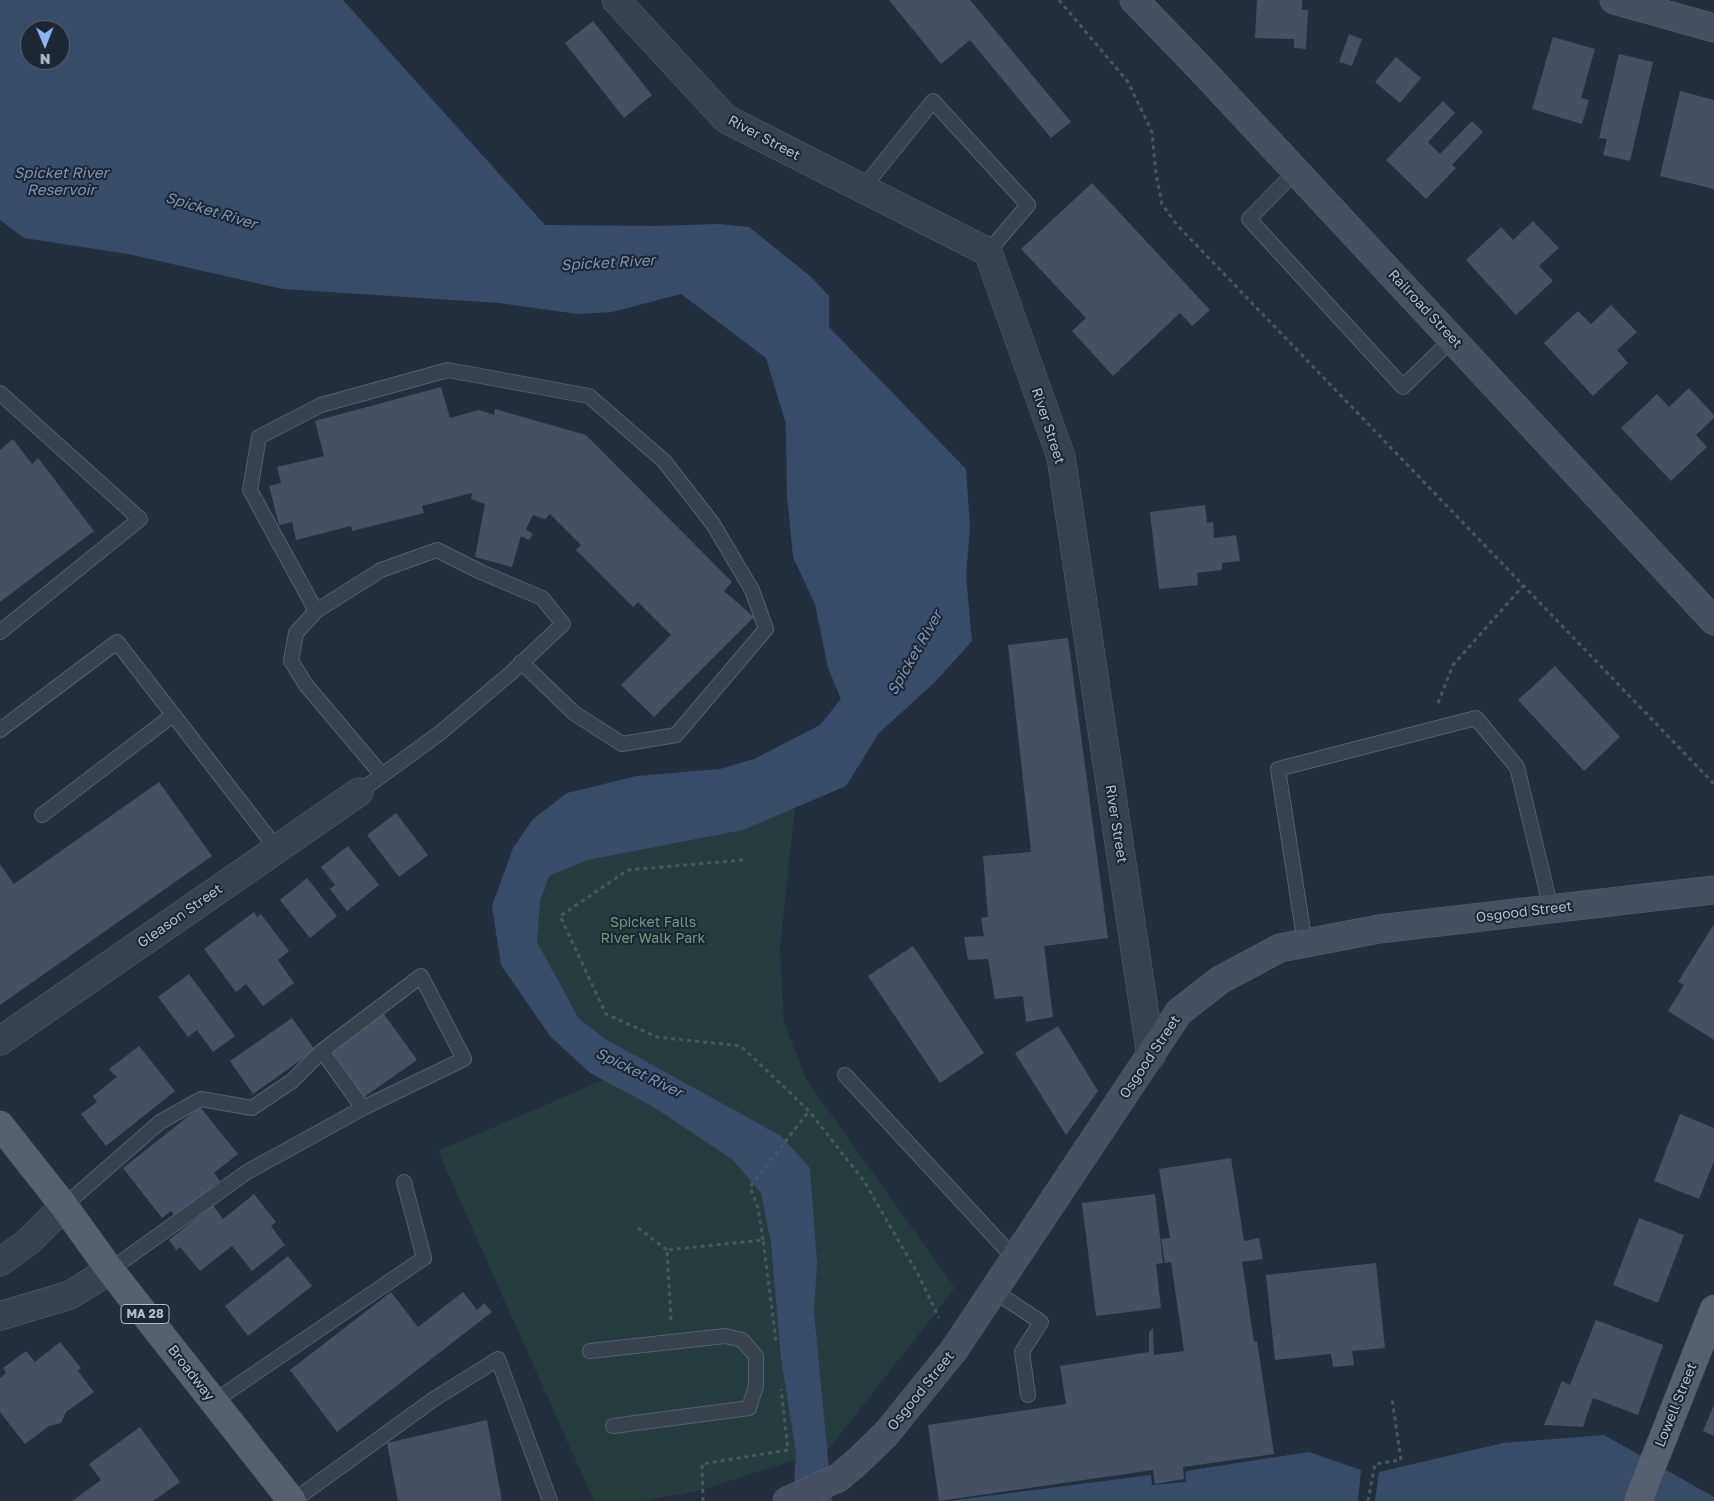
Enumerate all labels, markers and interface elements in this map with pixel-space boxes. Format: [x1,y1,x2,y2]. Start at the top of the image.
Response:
north arrow [20,20,70,70]
text: N [40,51,51,68]
street label: River Street [725,112,803,164]
water label: Spicket River Reservoir [14,164,108,199]
water label: Spicket River [163,189,259,233]
water label: Spicket River [560,252,656,274]
street label: Railroad Street [1385,266,1465,352]
street label: River Street [1028,386,1068,466]
water label: Spicket River [884,608,946,698]
street label: River Street [1101,783,1131,865]
street label: Gleason Street [134,881,226,951]
street label: Osgood Street [1475,898,1573,926]
park label: Spicket Falls River Walk Park [601,915,705,948]
street label: Osgood Street [1116,1012,1184,1102]
water label: Spicket River [593,1044,685,1102]
road number: MA 28 [121,1305,169,1324]
street label: Broadway [164,1342,218,1404]
street label: Osgood Street [884,1348,958,1434]
street label: Lowell Street [1651,1360,1701,1450]

